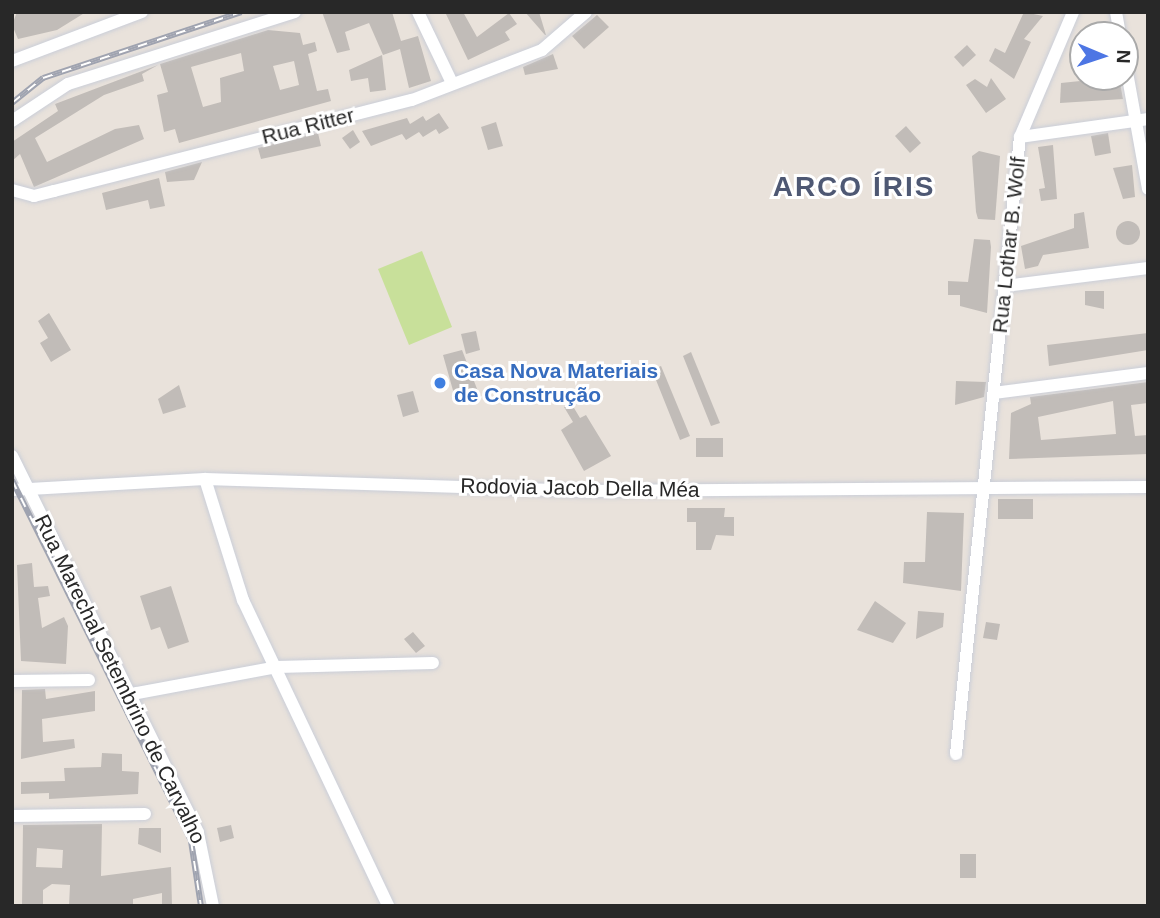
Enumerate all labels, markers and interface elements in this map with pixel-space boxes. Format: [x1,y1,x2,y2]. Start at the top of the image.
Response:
north arrow [1069,21,1139,91]
text: N [1113,49,1134,64]
street label: Rua Ritter [259,102,357,150]
street label: Rua Lothar B. Wolf [987,156,1031,334]
district label: ARCO ÍRIS [774,170,934,204]
place label: Casa Nova Materiais de Construção [454,358,658,408]
marker: Casa Nova Materiais de Construção [432,375,448,391]
street label: Rodovia Jacob Della Méa [460,473,700,503]
street label: Rua Marechal Setembrino de Carvalho [29,510,211,848]

